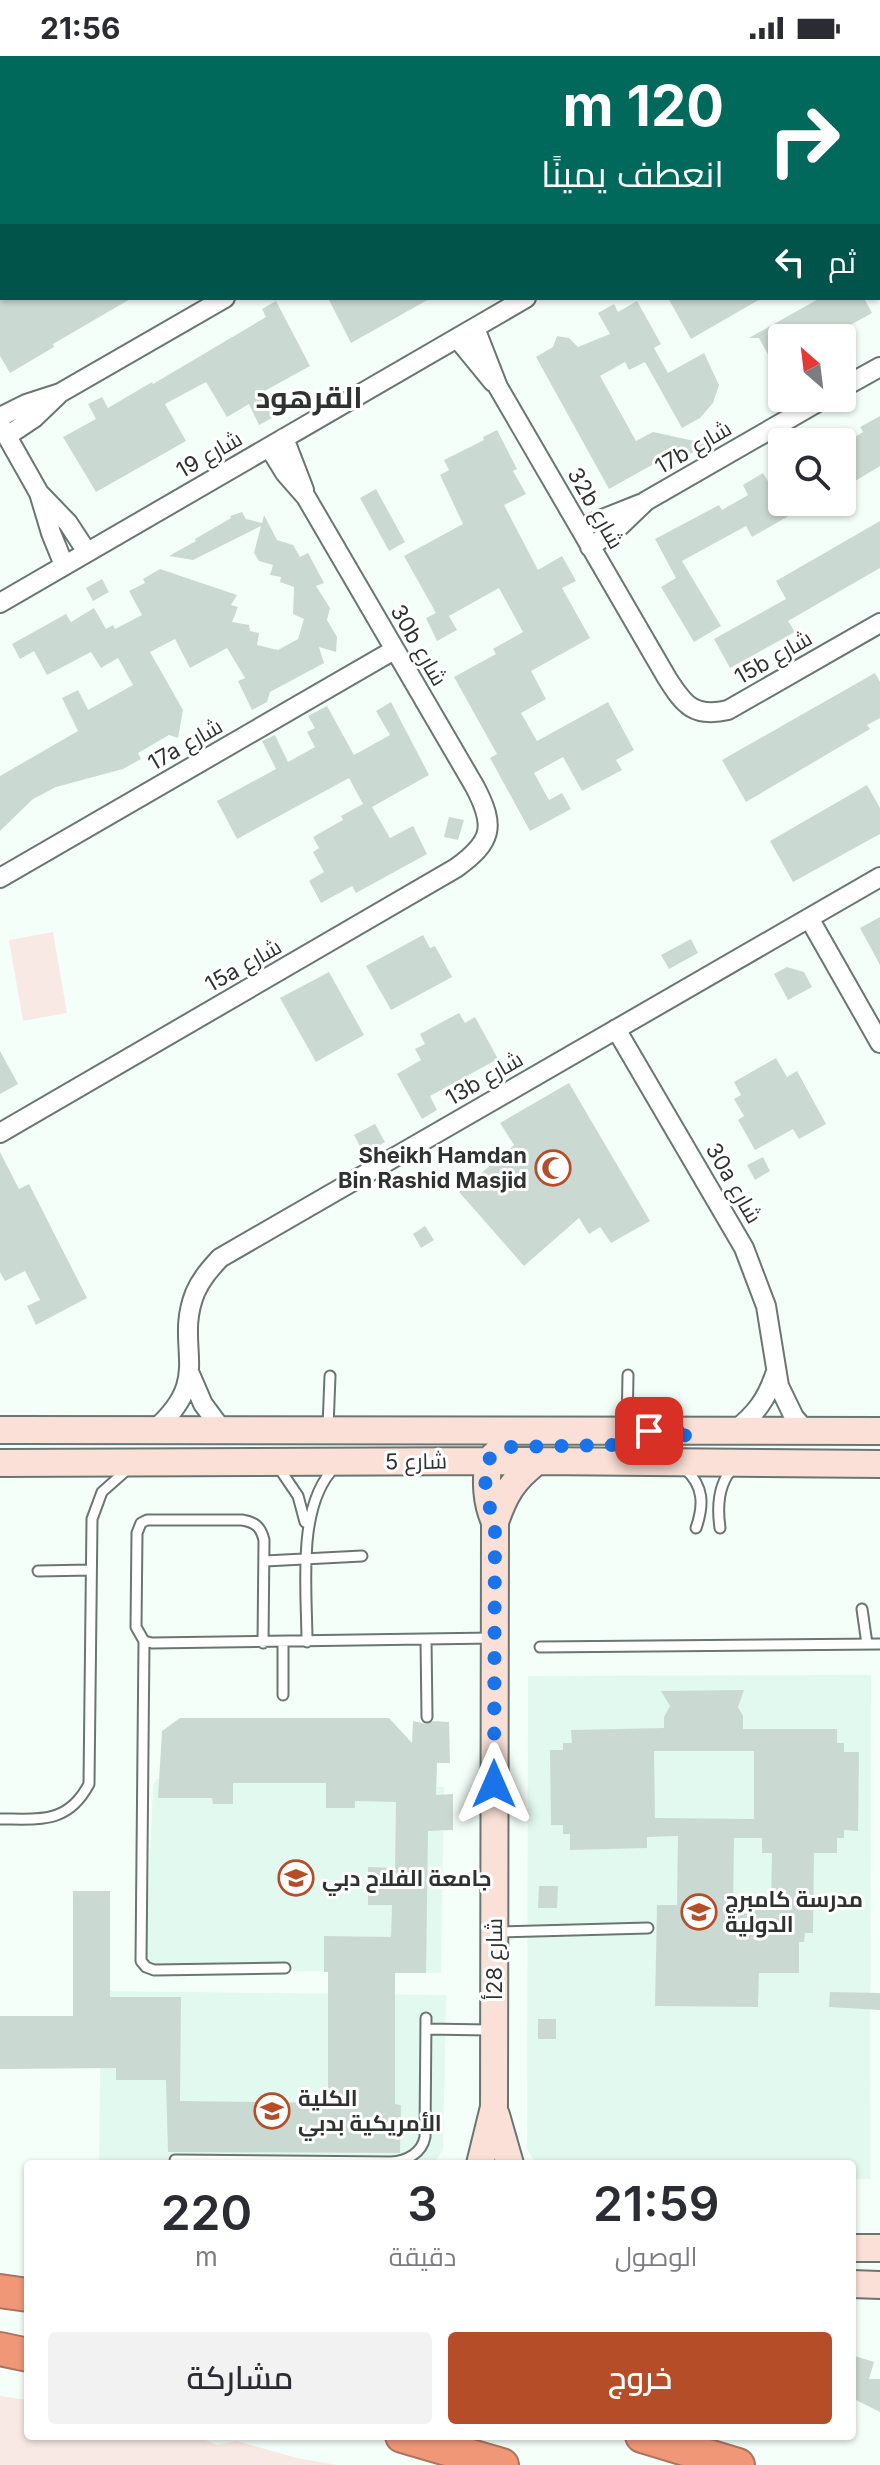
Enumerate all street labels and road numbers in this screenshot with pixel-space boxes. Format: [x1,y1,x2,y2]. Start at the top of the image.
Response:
street label: 17b شارع [650,415,737,481]
street label: شارع 19 [172,425,247,485]
street label: 32b شارع [561,463,630,554]
street label: 30b شارع [384,600,453,691]
street label: 15b شارع [730,625,817,691]
street label: 17a شارع [143,712,228,777]
street label: 15a شارع [200,933,287,999]
street label: 13b شارع [441,1046,528,1112]
street label: 30a شارع [699,1138,767,1229]
street label: شارع 5 [385,1447,447,1477]
street label: شارع 28أ [481,1918,509,2000]

